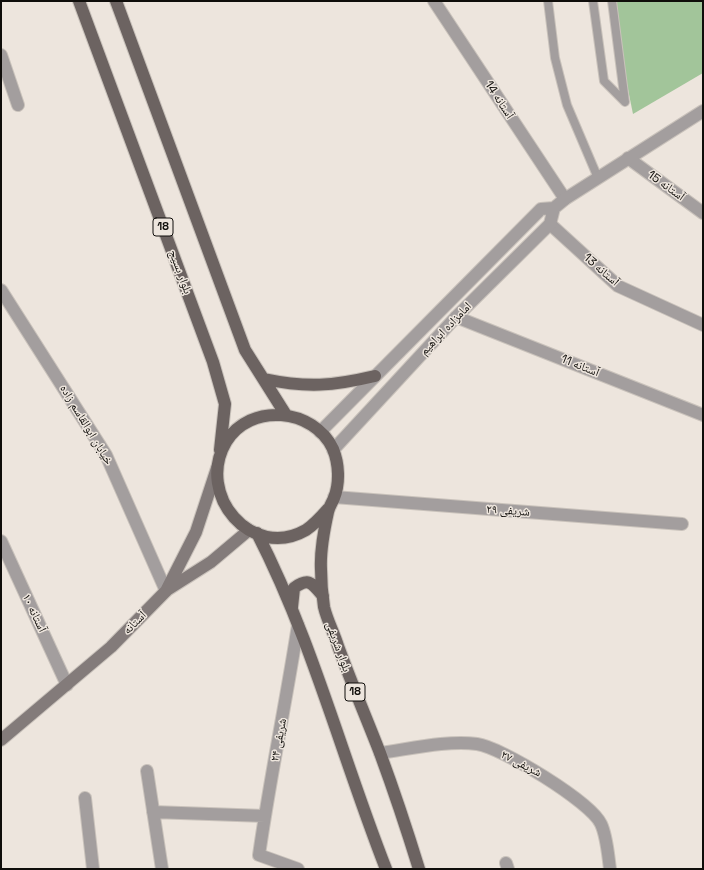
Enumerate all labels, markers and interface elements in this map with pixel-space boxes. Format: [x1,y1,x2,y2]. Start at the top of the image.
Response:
street label: آستانه 14 [481,78,517,122]
street label: آستانه 15 [645,168,687,204]
road number: 18 [153,218,173,236]
street label: بلوار بسیج [165,248,195,296]
street label: آستانه 13 [580,251,622,289]
street label: امامزاده ابراهیم [417,300,475,358]
street label: آستانه 11 [559,352,601,380]
street label: خیابان ابوالقاسم زاده [56,382,116,468]
street label: شریفی ۲۹ [486,502,530,520]
street label: آستانه ۱۰ [19,592,49,634]
street label: آستانه [120,608,150,638]
street label: بلوار شریفی [322,620,354,674]
road number: 18 [345,683,365,701]
street label: شریفی ۲۴ [268,717,290,763]
street label: شریفی ۲۷ [498,748,544,780]

